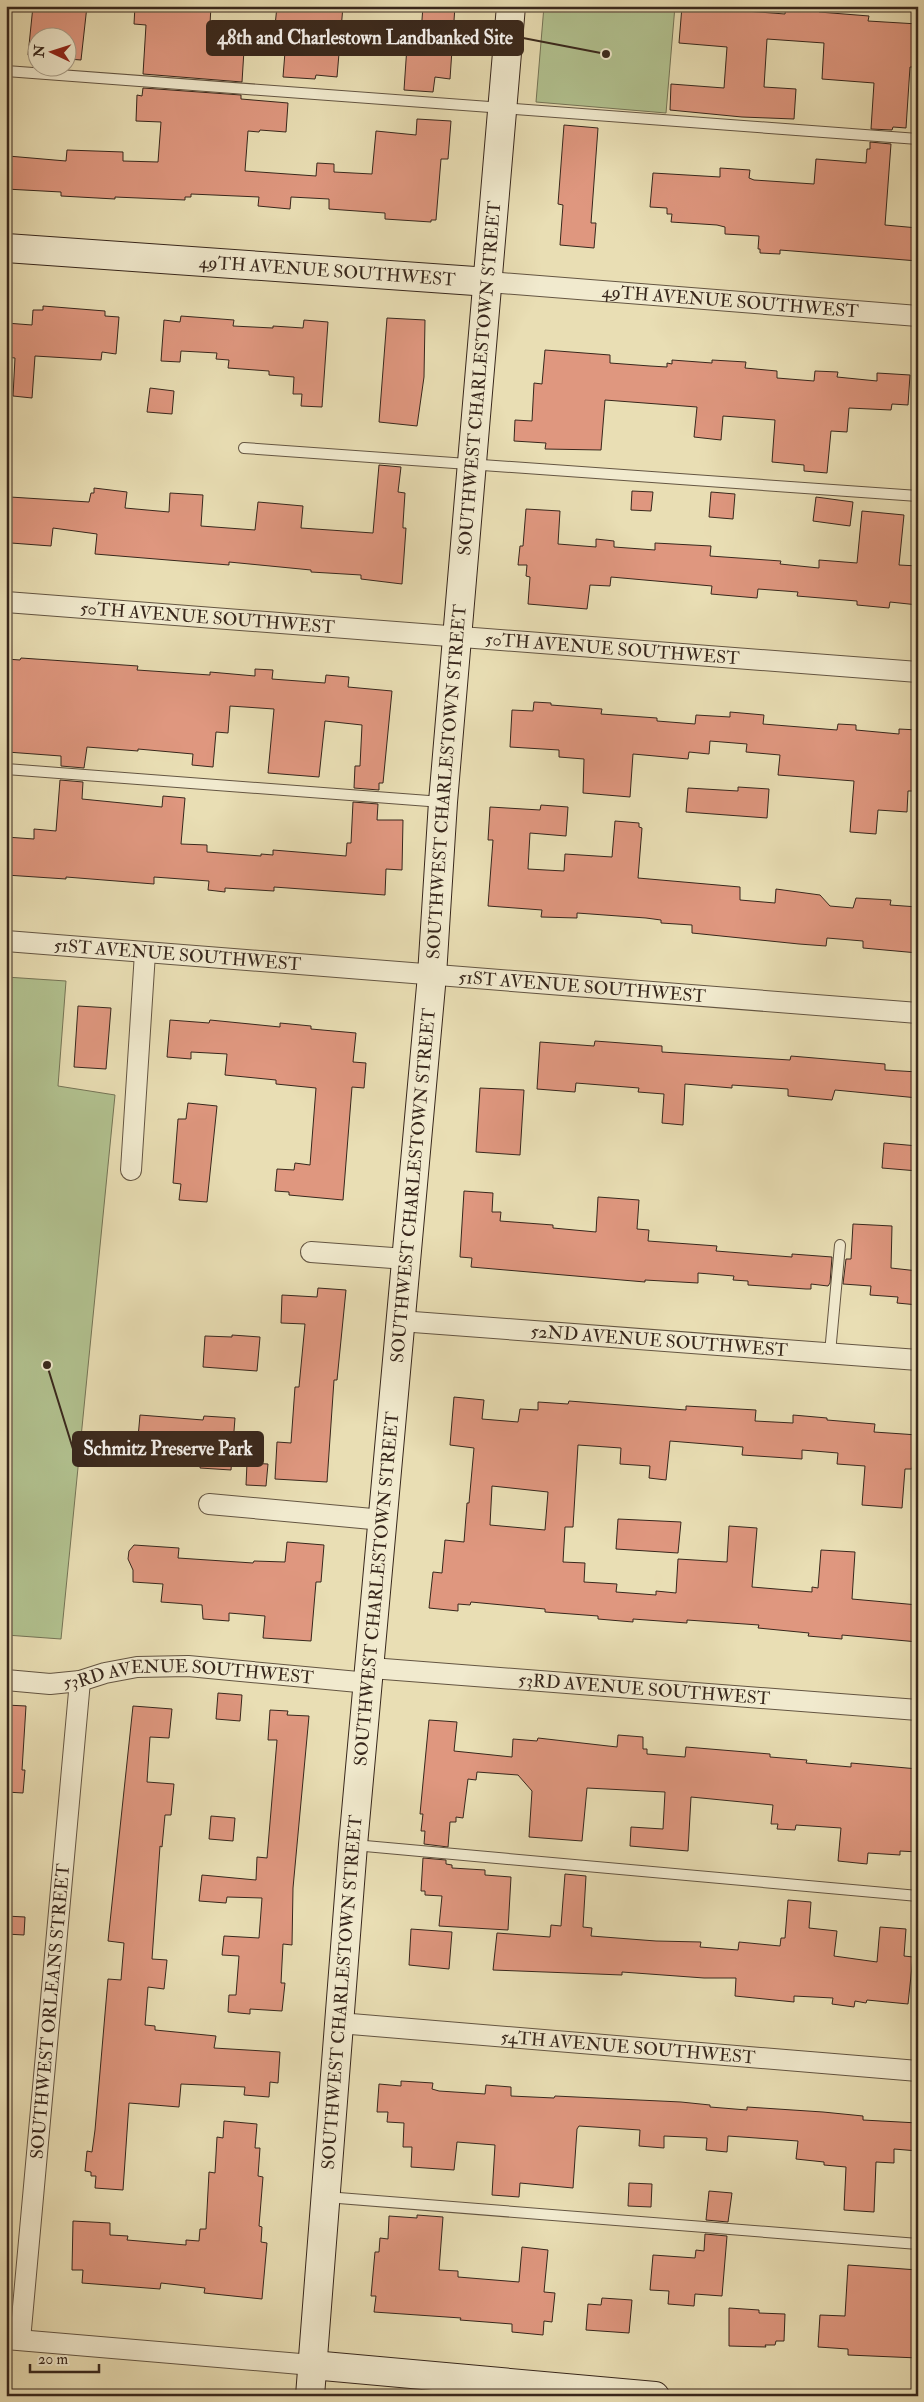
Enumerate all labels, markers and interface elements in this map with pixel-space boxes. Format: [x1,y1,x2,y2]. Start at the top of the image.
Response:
callout: 48th and Charlestown Landbanked Site [207,21,523,55]
text: 48th and Charlestown Landbanked Site [216,26,513,50]
north arrow [28,28,78,78]
text: N [31,44,48,59]
street label: SOUTHWEST CHARLESTOWN STREET [453,199,506,556]
street label: 49TH AVENUE SOUTHWEST [198,251,457,292]
street label: 49TH AVENUE SOUTHWEST [601,280,860,323]
street label: 50TH AVENUE SOUTHWEST [79,597,336,639]
street label: SOUTHWEST CHARLESTOWN STREET [422,603,472,960]
street label: 50TH AVENUE SOUTHWEST [484,628,741,670]
street label: 51ST AVENUE SOUTHWEST [53,934,303,976]
street label: 51ST AVENUE SOUTHWEST [458,966,707,1008]
street label: SOUTHWEST CHARLESTOWN STREET [386,1007,441,1364]
street label: 52ND AVENUE SOUTHWEST [530,1320,789,1362]
street label: SOUTHWEST CHARLESTOWN STREET [349,1410,404,1767]
callout: Schmitz Preserve Park [73,1432,263,1466]
text: Schmitz Preserve Park [83,1437,254,1461]
street label: 53RD AVENUE SOUTHWEST [62,1655,315,1695]
street label: 53RD AVENUE SOUTHWEST [517,1668,772,1711]
street label: SOUTHWEST CHARLESTOWN STREET [317,1813,368,2171]
street label: SOUTHWEST ORLEANS STREET [26,1862,75,2160]
street label: 54TH AVENUE SOUTHWEST [500,2025,757,2070]
scale bar [30,2342,99,2374]
text: 20 m [38,2350,68,2369]

